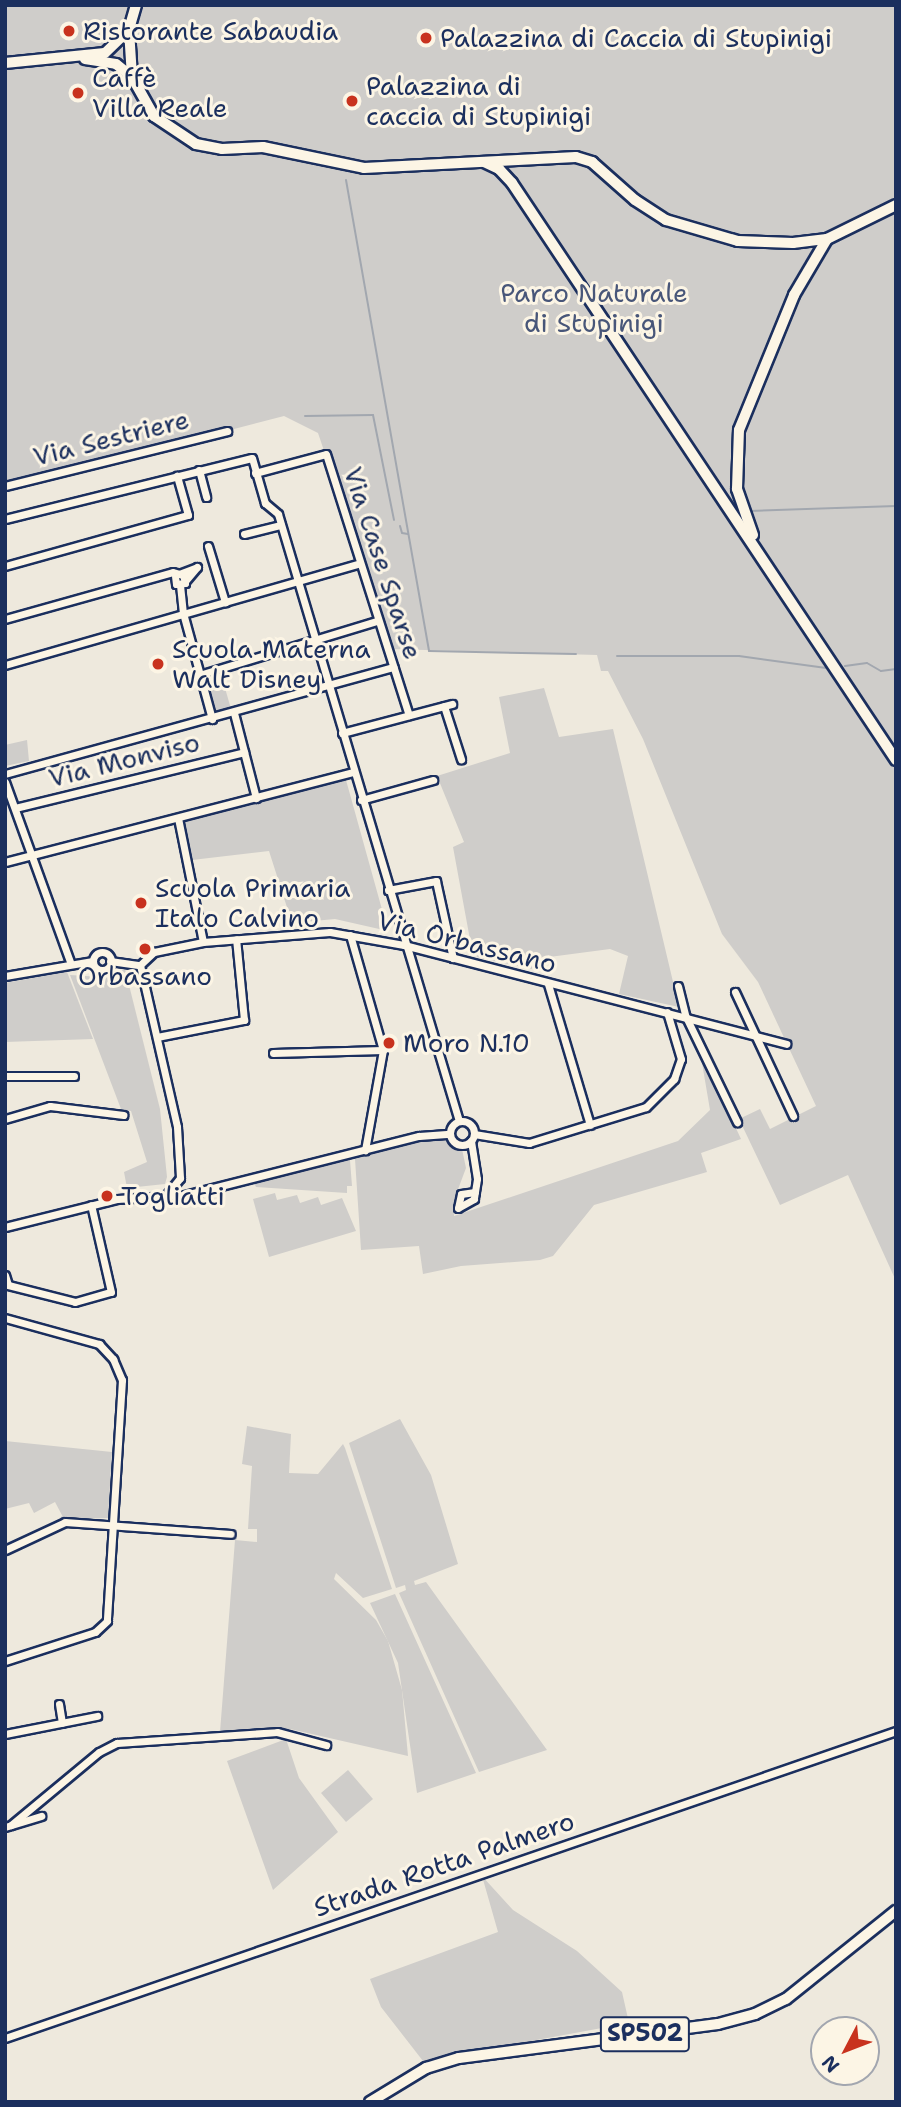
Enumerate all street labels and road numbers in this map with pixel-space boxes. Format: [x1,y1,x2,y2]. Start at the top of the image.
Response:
street label: Via Sestriere [30,404,192,472]
street label: Via Case Sparse [337,463,429,663]
street label: Via Monviso [45,726,203,794]
street label: Via Orbassano [374,905,560,979]
street label: Strada Rotta Palmero [310,1805,578,1923]
road number: SP502 [600,2013,690,2054]

